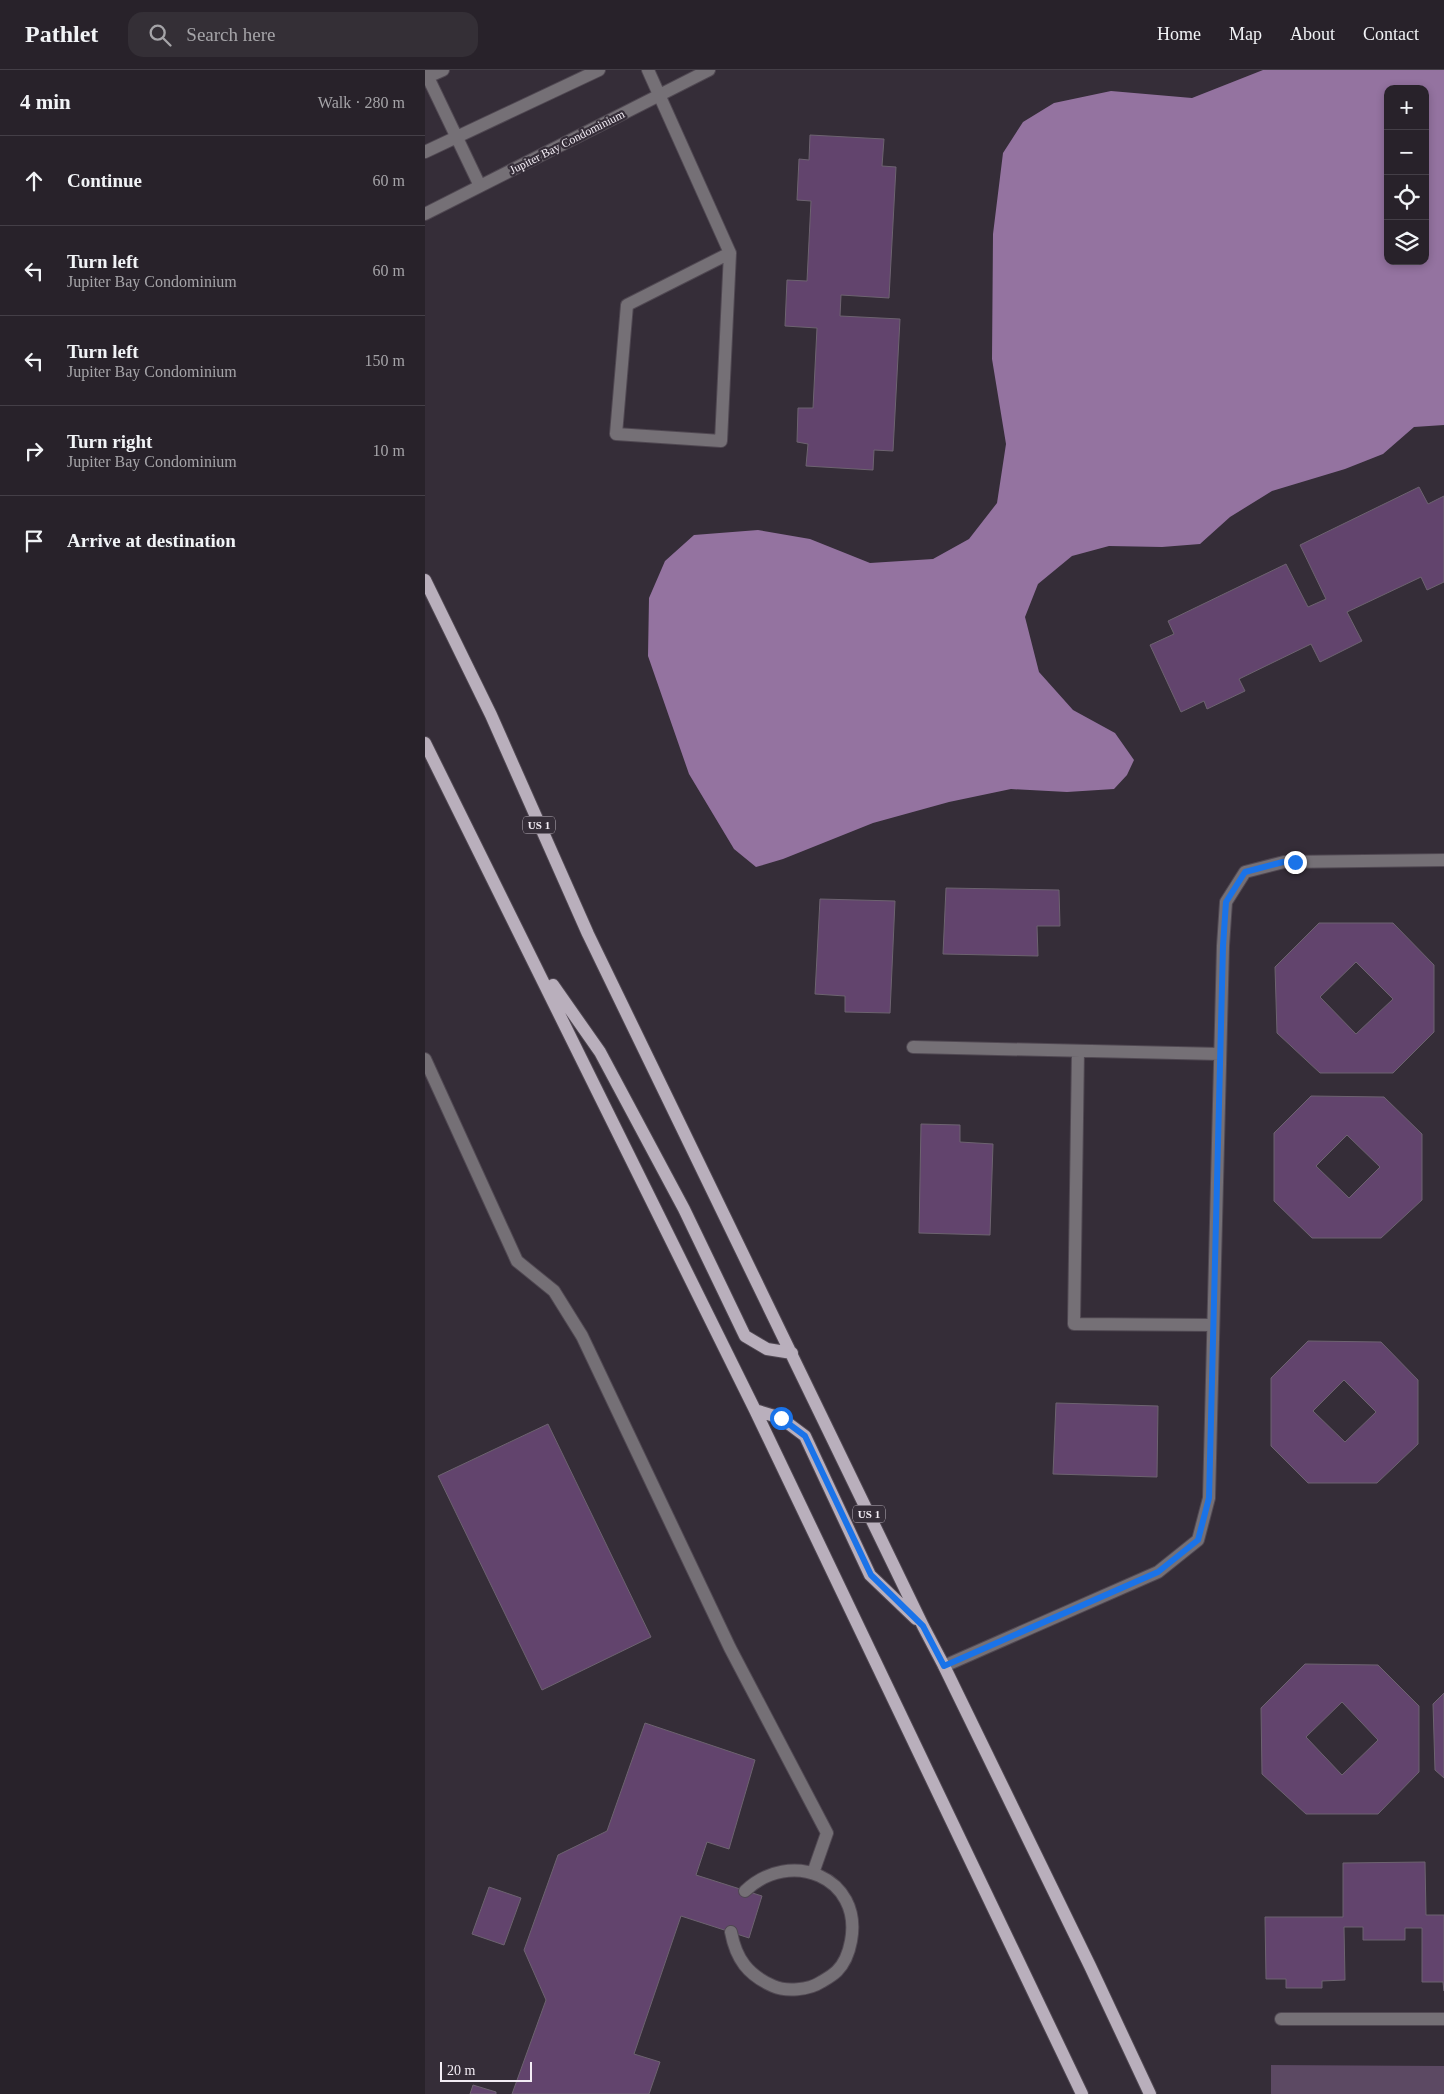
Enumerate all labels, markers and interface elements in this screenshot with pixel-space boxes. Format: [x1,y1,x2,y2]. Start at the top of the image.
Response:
search box [128,12,478,57]
text: Pathlet [25,21,98,47]
icon: search [146,21,174,49]
text: Search here [186,24,275,45]
text: Home [1157,24,1201,44]
text: Map [1229,24,1262,44]
text: About [1290,24,1335,44]
text: Contact [1363,24,1419,44]
map controls [1384,85,1429,265]
button: + [1384,85,1429,130]
text: 4 min [20,90,71,114]
text: Walk · 280 m [318,94,405,111]
street label: Jupiter Bay Condominium [507,107,627,177]
button: − [1384,130,1429,175]
icon: ahead [20,167,48,195]
text: Continue [67,170,142,191]
text: 60 m [373,172,405,189]
button: locate [1384,175,1429,220]
button: layers [1384,220,1429,265]
text: Turn left [67,251,139,272]
icon: left [20,257,48,285]
text: 60 m [373,262,405,279]
text: Jupiter Bay Condominium [67,273,237,290]
text: Turn left [67,341,139,362]
icon: left [20,347,48,375]
text: 150 m [365,352,405,369]
text: Jupiter Bay Condominium [67,363,237,380]
text: Turn right [67,431,152,452]
icon: right [20,437,48,465]
text: 10 m [373,442,405,459]
text: Jupiter Bay Condominium [67,453,237,470]
icon: arrive [20,527,48,555]
text: Arrive at destination [67,530,236,551]
road number: US 1 [523,816,555,834]
route end [1284,851,1307,874]
route start [770,1407,793,1430]
road number: US 1 [853,1506,885,1522]
scale bar [440,2059,533,2082]
text: 20 m [447,2063,475,2078]

